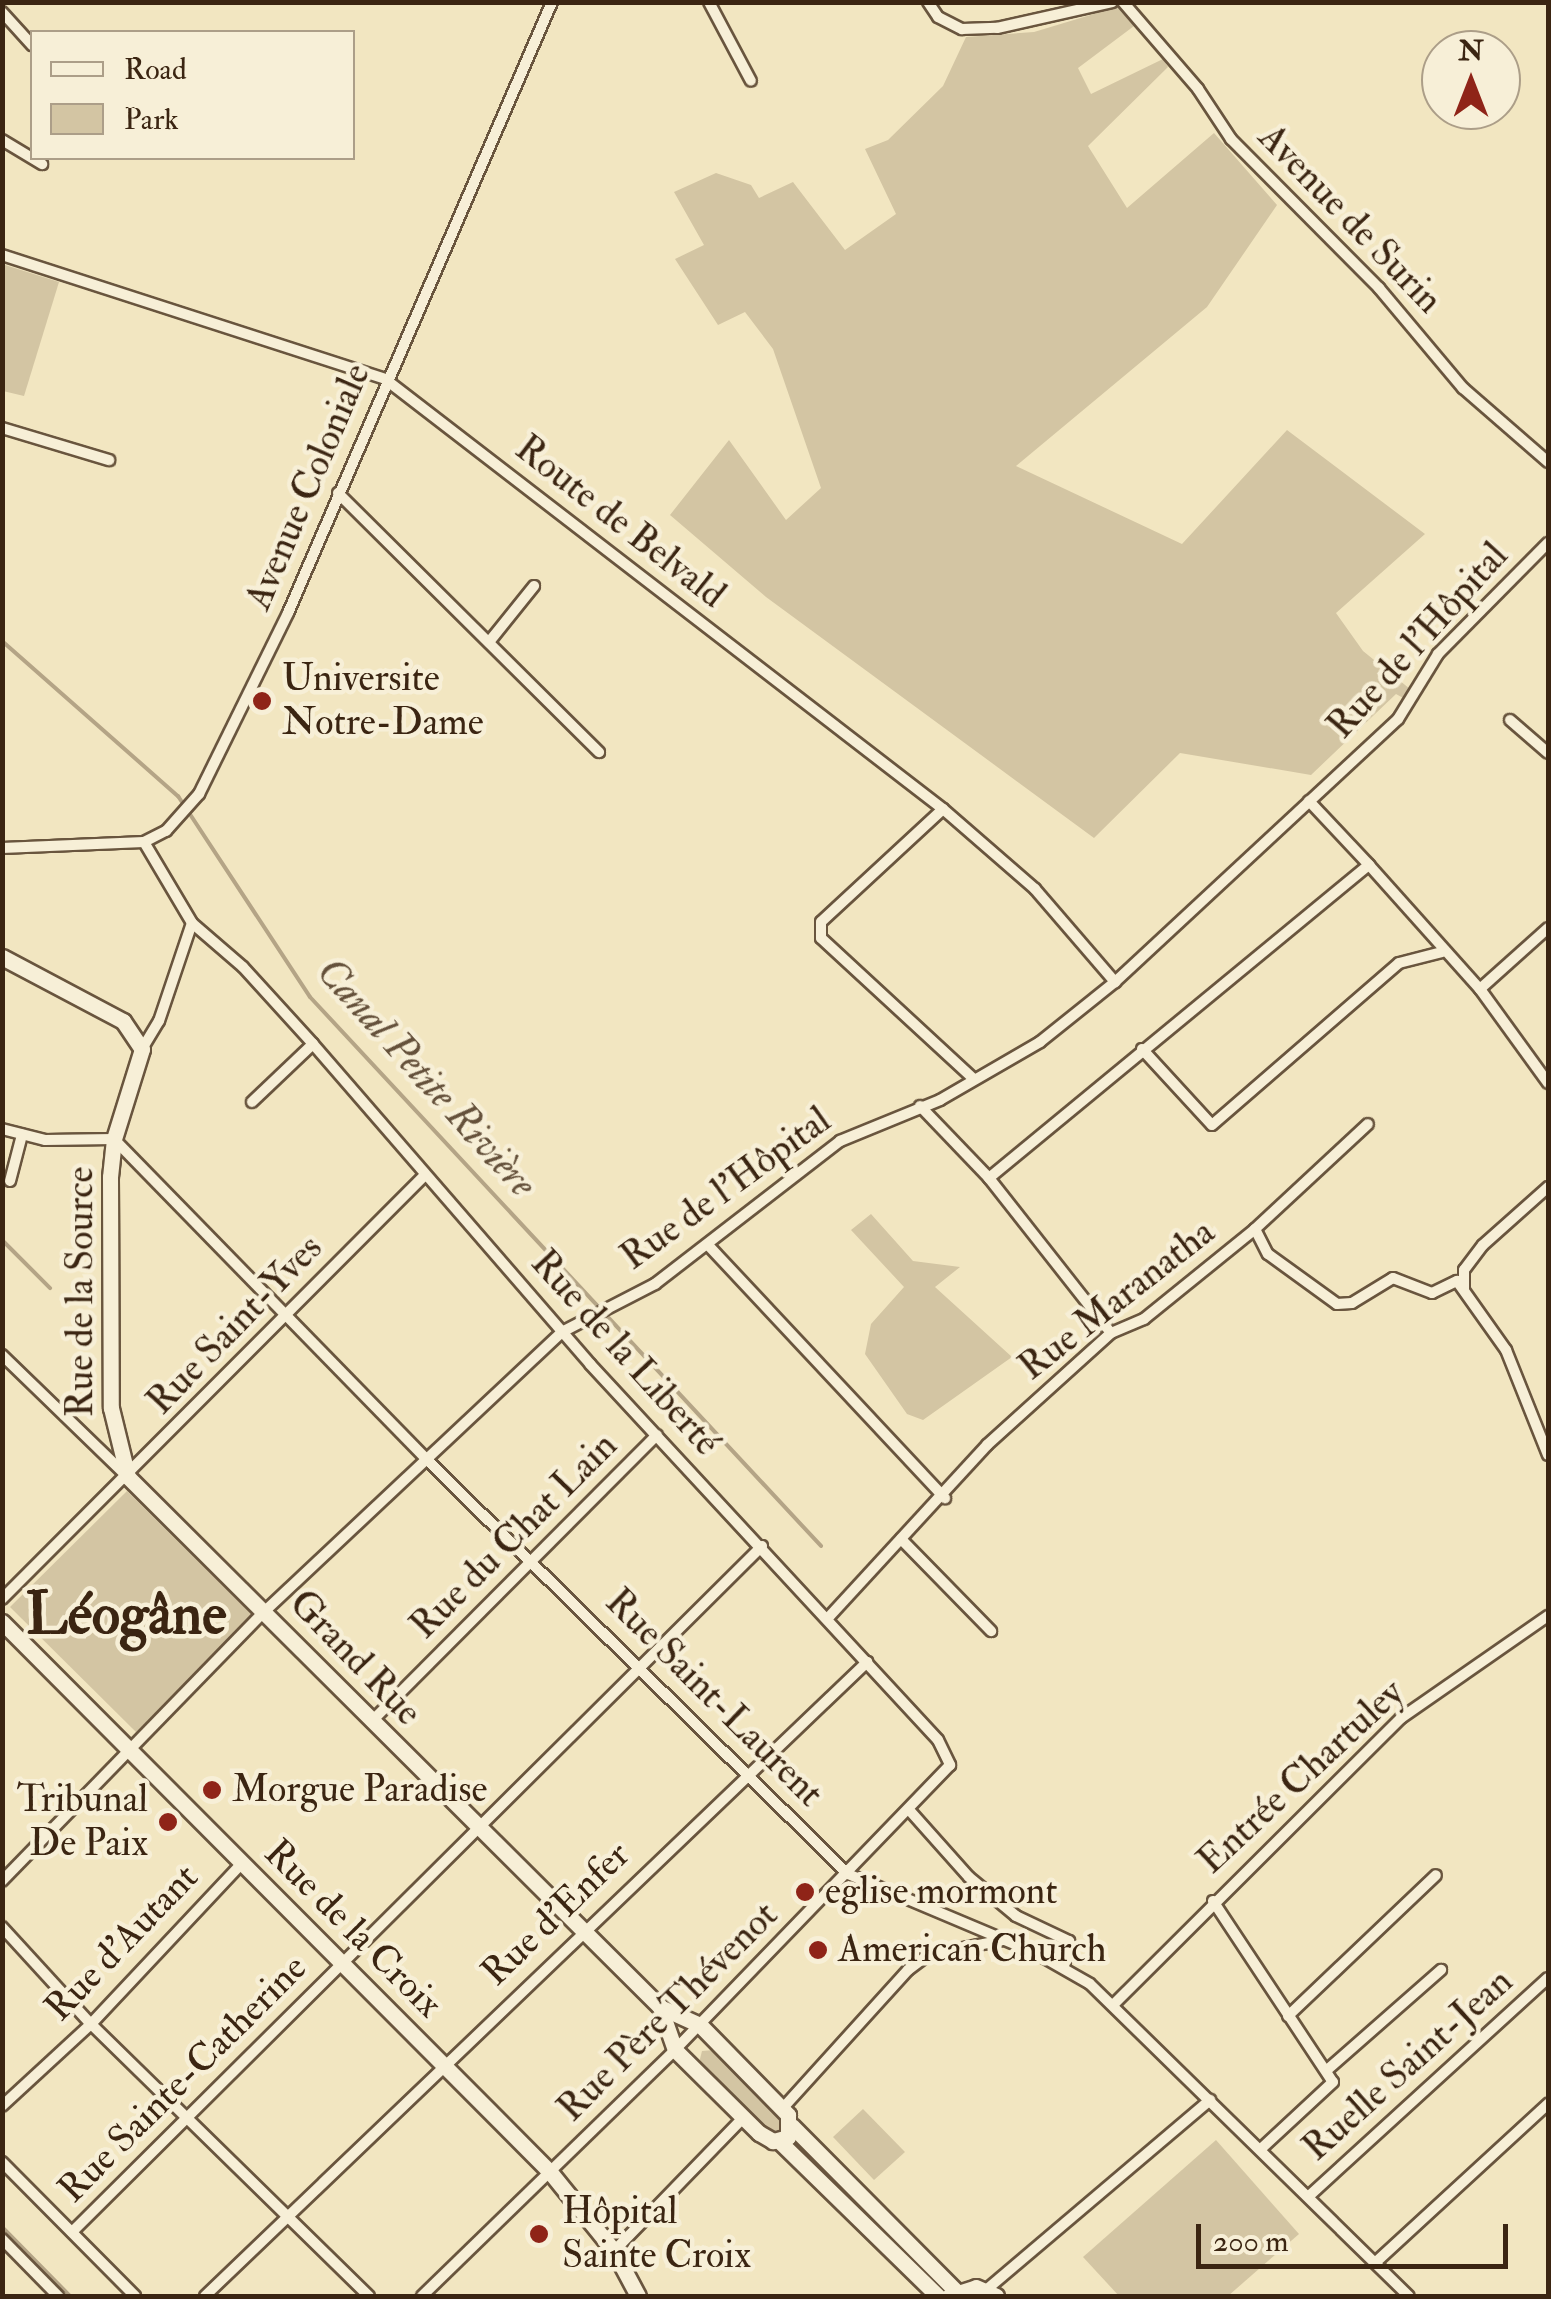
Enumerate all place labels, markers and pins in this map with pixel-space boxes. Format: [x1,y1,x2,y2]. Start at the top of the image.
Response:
place label: Universite Notre-Dame [282,656,484,746]
marker: Universite Notre-Dame [251,690,273,712]
place label: Morgue Paradise [232,1767,487,1813]
place label: Tribunal De Paix [17,1777,148,1866]
marker: Morgue Paradise [201,1779,223,1801]
marker: Tribunal De Paix [157,1811,179,1833]
place label: eglise mormont [825,1869,1057,1915]
marker: eglise mormont [794,1881,816,1903]
place label: American Church [838,1927,1106,1973]
marker: American Church [807,1939,829,1961]
place label: Hôpital Sainte Croix [562,2189,751,2278]
marker: Hôpital Sainte Croix [526,2221,552,2247]

